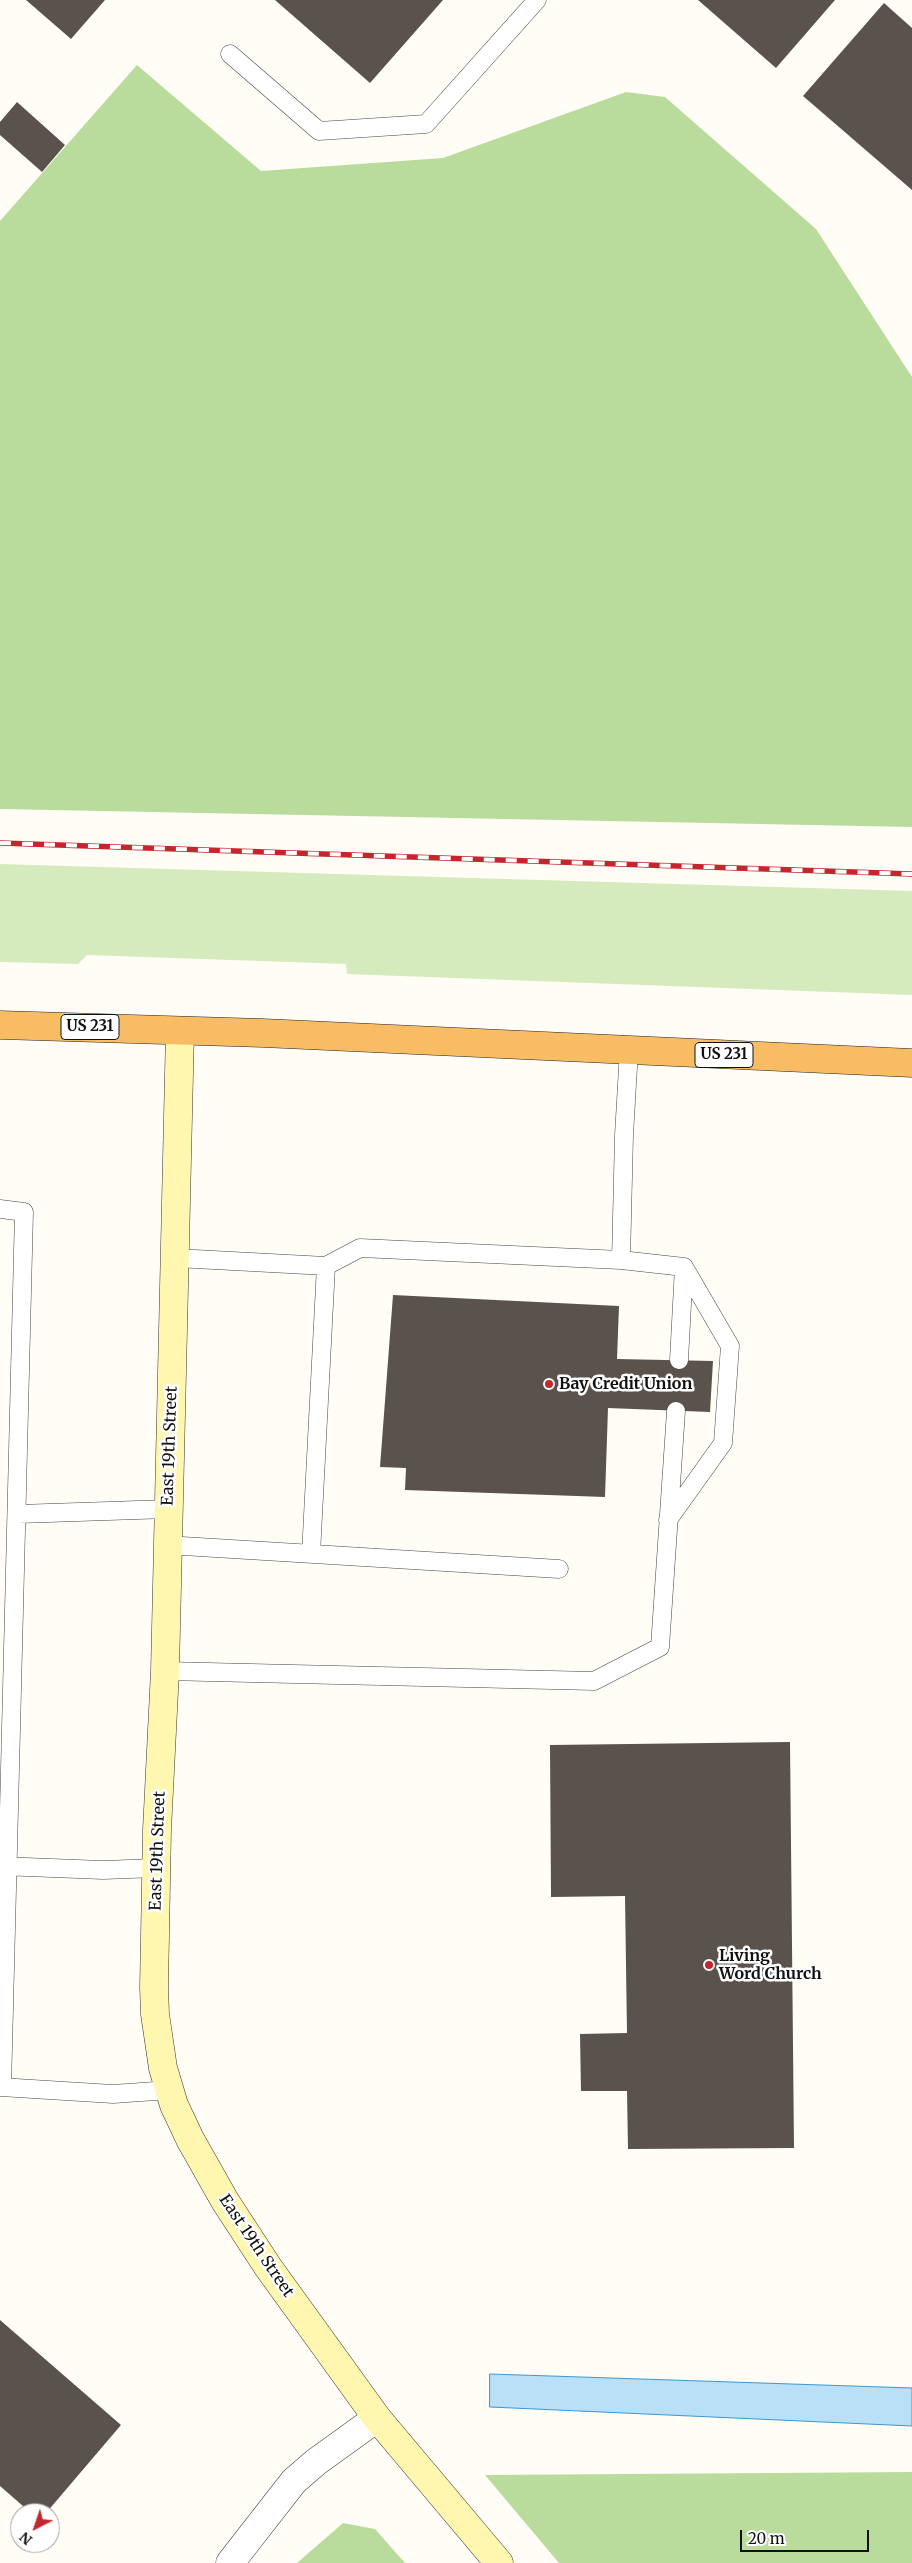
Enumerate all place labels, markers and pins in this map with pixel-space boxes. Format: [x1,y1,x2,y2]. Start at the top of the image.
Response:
place label: Bay Credit Union [559,1374,692,1394]
marker: Bay Credit Union [543,1378,555,1390]
place label: Living Word Church [719,1946,822,1984]
marker: Living Word Church [703,1959,715,1971]

